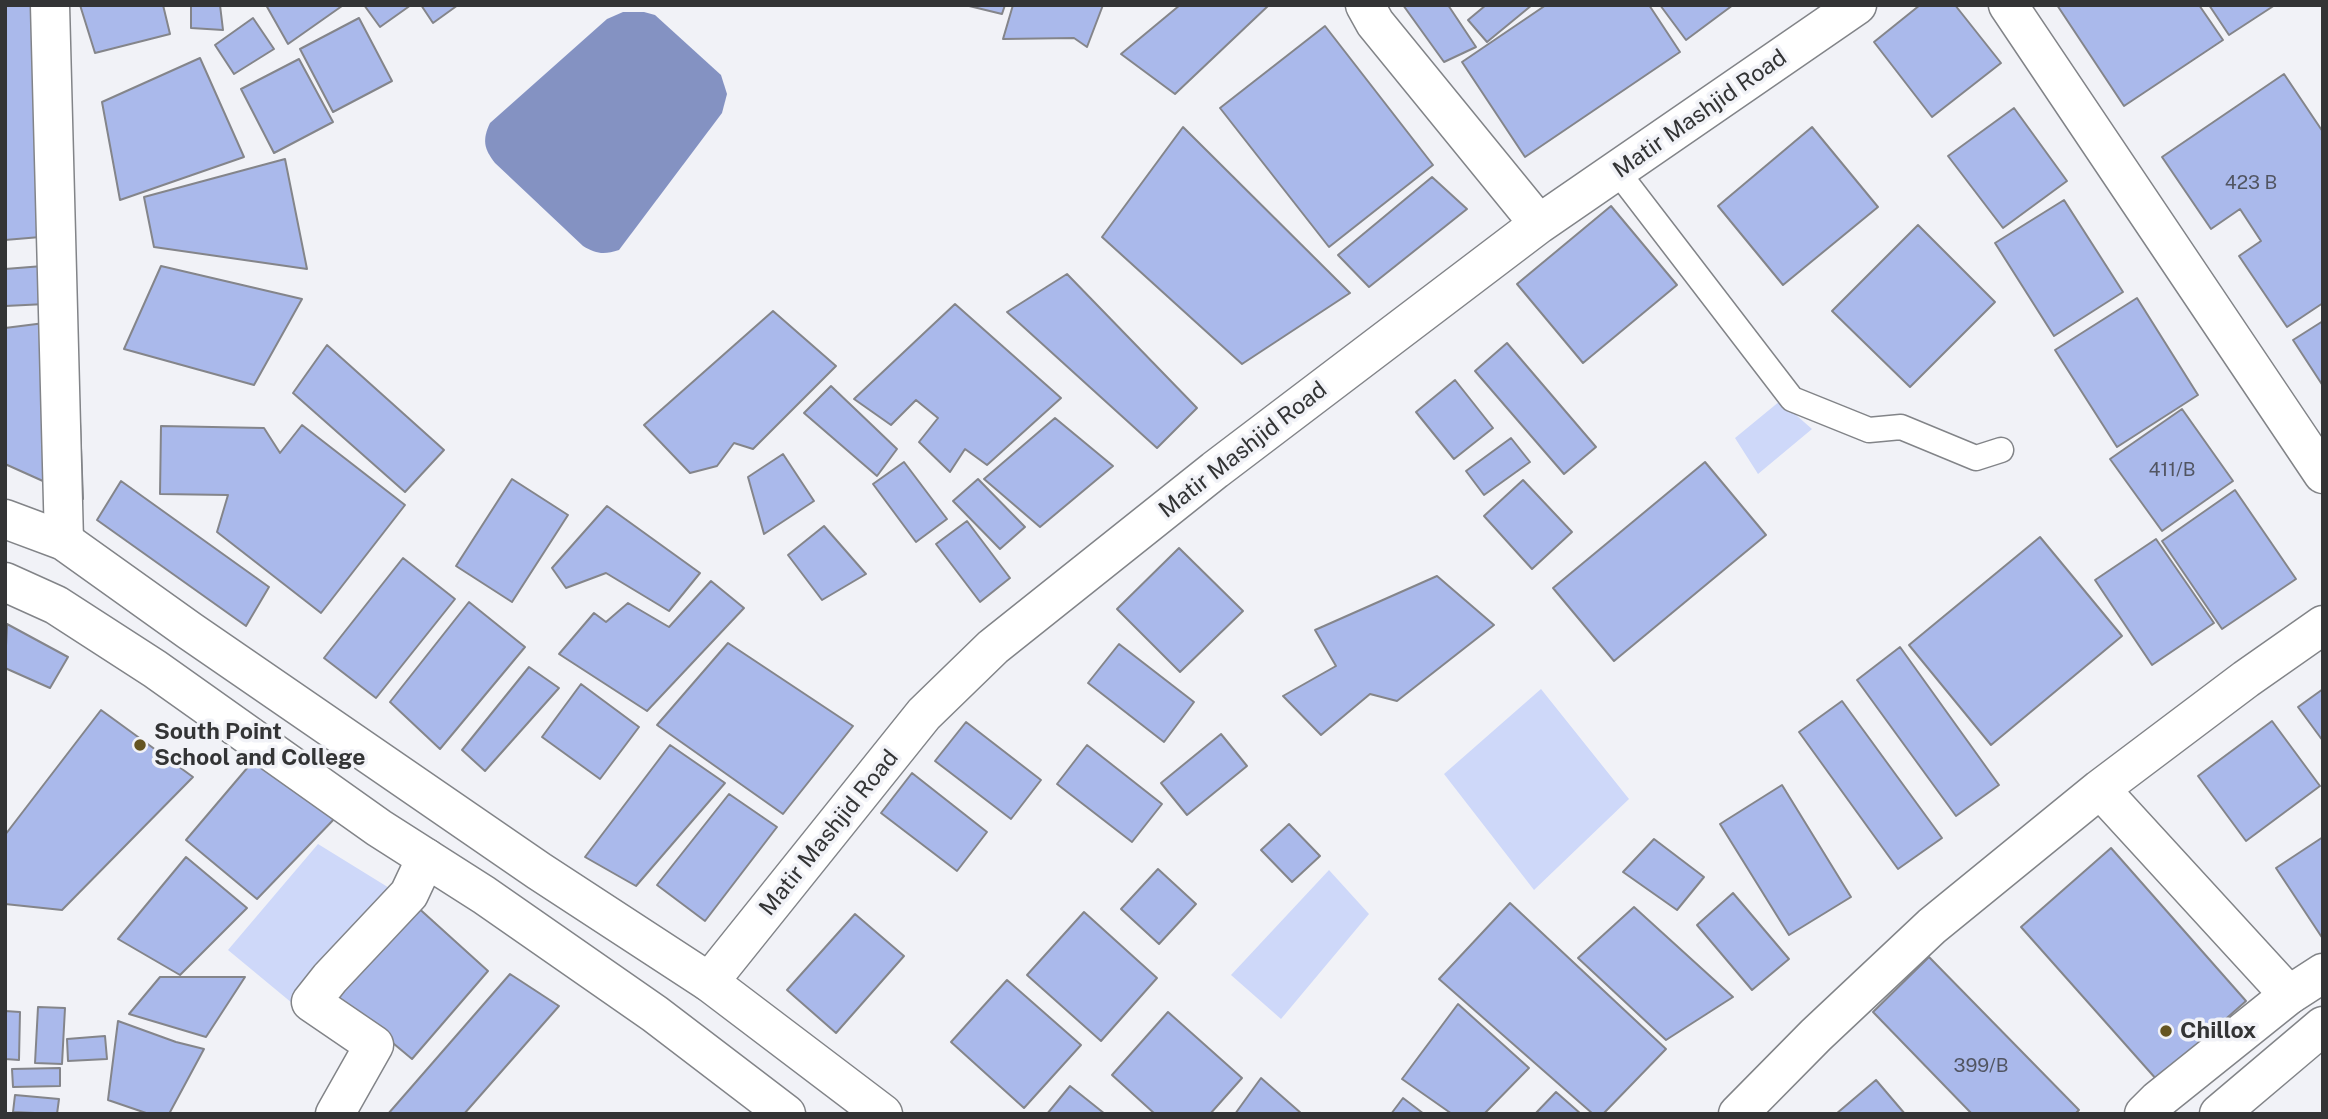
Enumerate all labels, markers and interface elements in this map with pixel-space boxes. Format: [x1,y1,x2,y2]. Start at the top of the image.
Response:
street label: Matir Mashjid Road [1608,44,1792,184]
house number: 423 B [2225,172,2277,194]
street label: Matir Mashjid Road [1154,376,1332,524]
house number: 411/B [2149,459,2195,481]
place label: South Point School and College [154,718,365,772]
marker: South Point School and College [132,737,148,753]
street label: Matir Mashjid Road [754,745,904,921]
place label: Chillox [2180,1017,2256,1045]
marker: Chillox [2158,1023,2174,1039]
house number: 399/B [1954,1055,2008,1077]

